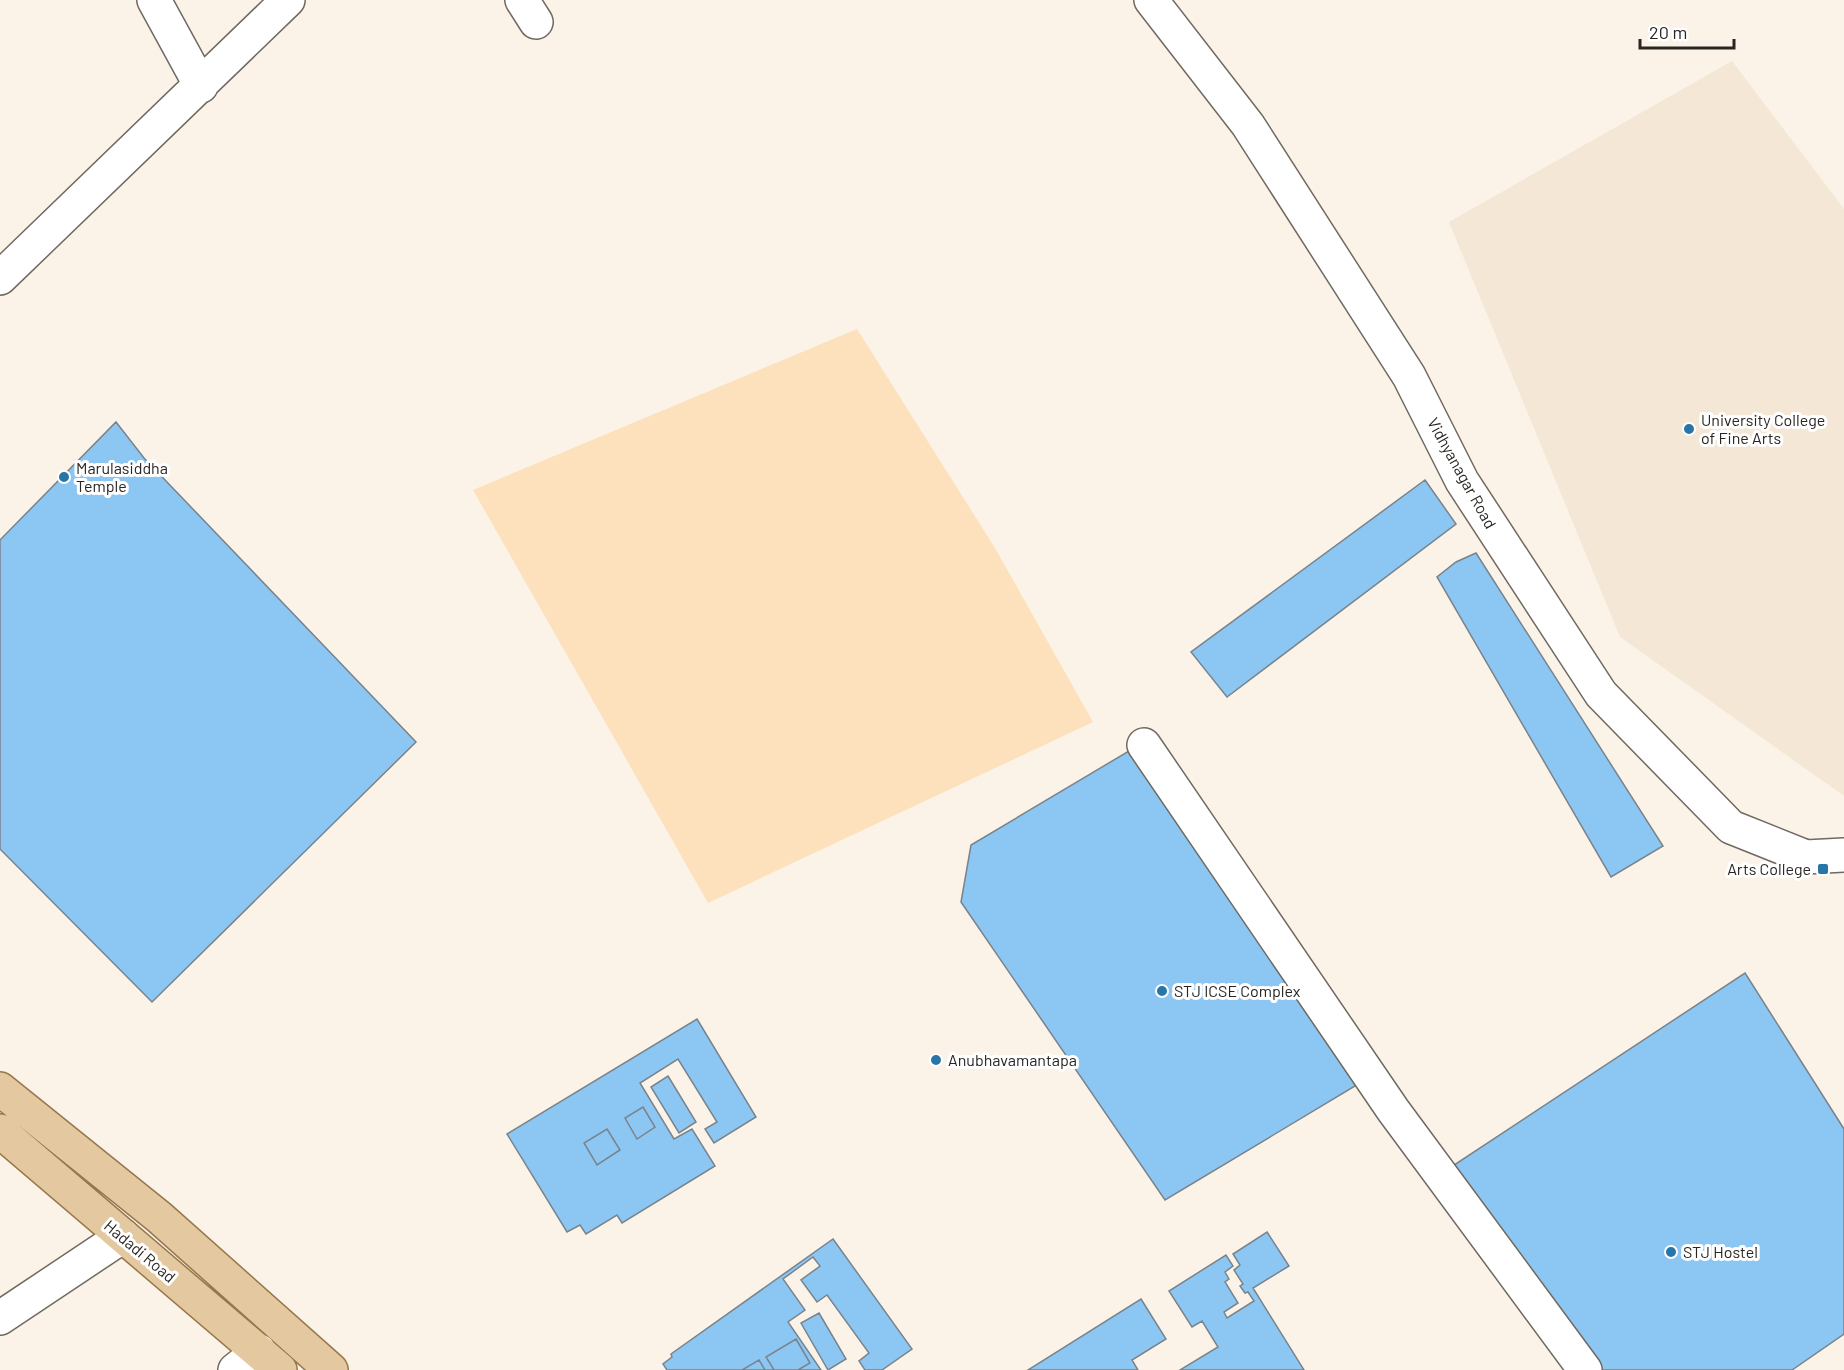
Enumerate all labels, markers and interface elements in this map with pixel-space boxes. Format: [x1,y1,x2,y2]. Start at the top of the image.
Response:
scale bar [1640,12,1734,50]
text: 20 m [1649,21,1687,43]
place label: University College of Fine Arts [1701,410,1825,447]
street label: Vidhyanagar Road [1424,414,1501,532]
marker: University College of Fine Arts [1682,422,1696,436]
place label: Marulasiddha Temple [76,458,168,495]
marker: Marulasiddha Temple [57,470,71,484]
place label: Arts College [1727,859,1811,878]
marker: Arts College [1816,862,1830,876]
place label: STJ ICSE Complex [1174,981,1301,1000]
marker: STJ ICSE Complex [1155,984,1169,998]
place label: Anubhavamantapa [948,1050,1077,1069]
marker: Anubhavamantapa [929,1053,943,1067]
street label: Hadadi Road [101,1215,180,1286]
place label: STJ Hostel [1683,1242,1758,1261]
marker: STJ Hostel [1664,1245,1678,1259]

